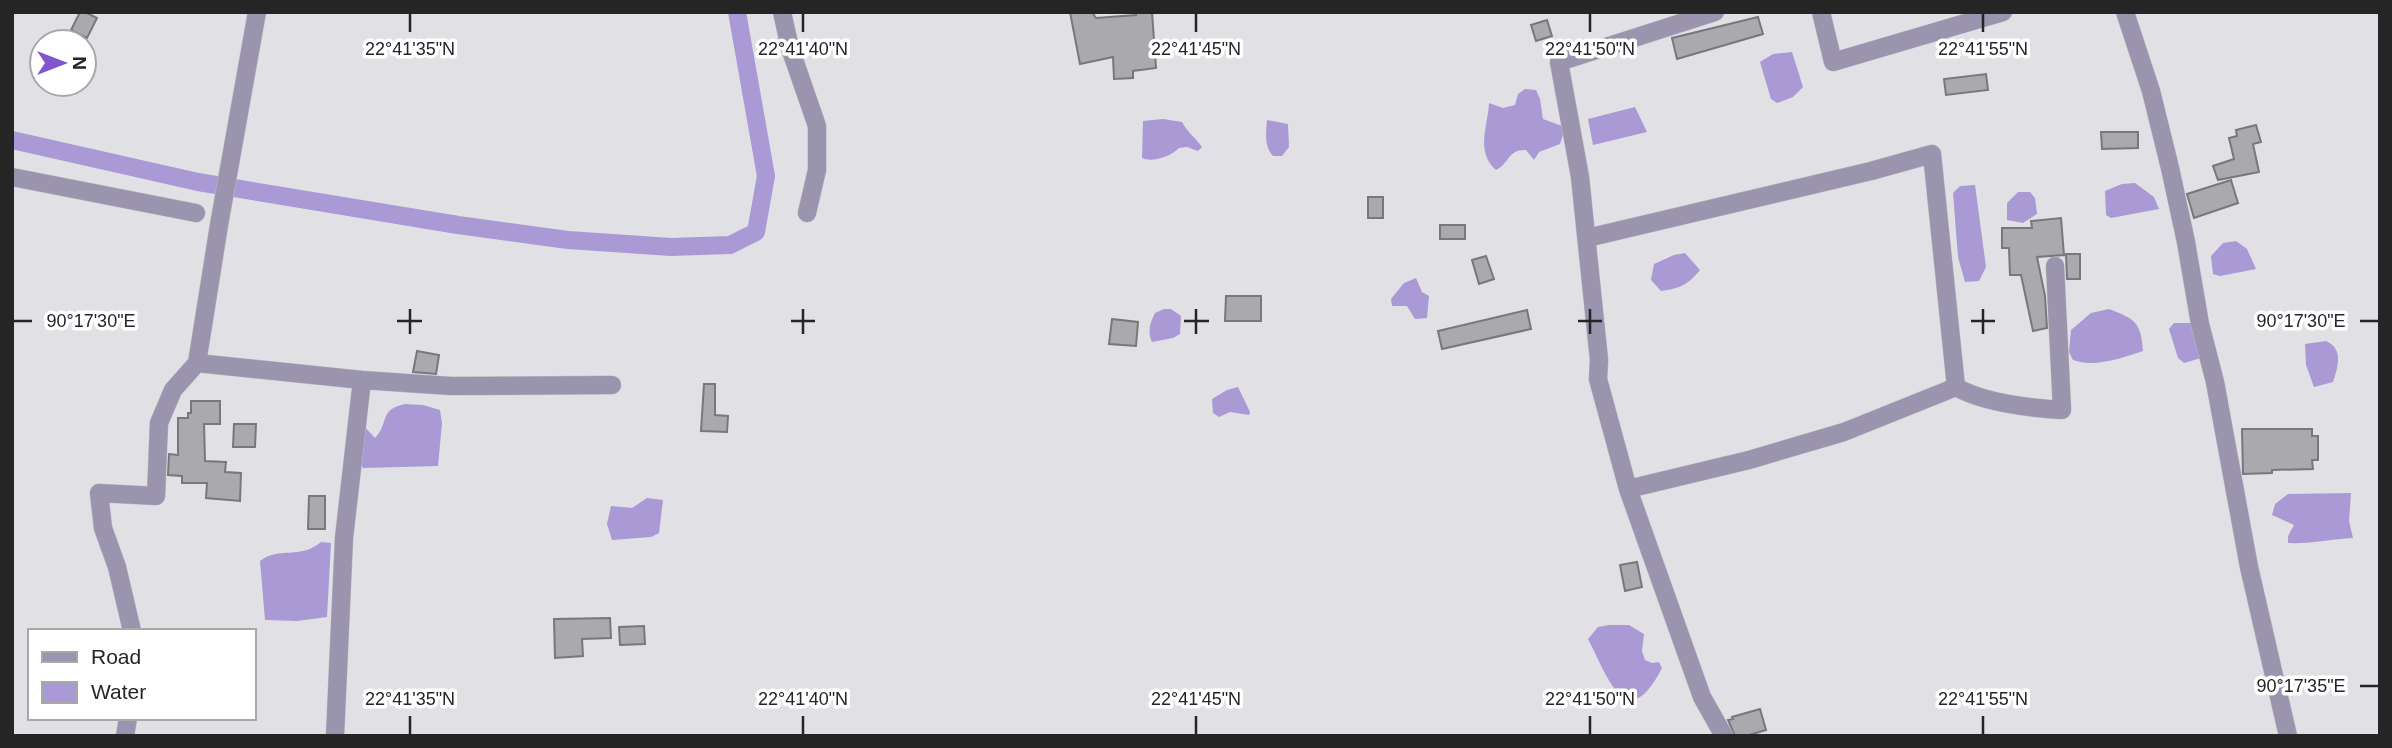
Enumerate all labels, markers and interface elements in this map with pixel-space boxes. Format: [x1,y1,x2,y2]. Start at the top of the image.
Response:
north arrow [28,28,98,98]
text: 22°41'35"N [365,39,455,59]
text: 22°41'40"N [758,39,848,59]
text: 22°41'45"N [1151,39,1241,59]
text: 22°41'50"N [1545,39,1635,59]
text: 22°41'55"N [1938,39,2028,59]
text: N [69,56,90,70]
text: 90°17'30"E [46,311,136,331]
text: 90°17'30"E [2256,311,2346,331]
legend [28,629,256,720]
text: Road [91,645,141,668]
text: 90°17'35"E [2256,676,2346,696]
text: Water [91,680,146,703]
text: 22°41'35"N [365,689,455,709]
text: 22°41'40"N [758,689,848,709]
text: 22°41'45"N [1151,689,1241,709]
text: 22°41'50"N [1545,689,1635,709]
text: 22°41'55"N [1938,689,2028,709]

